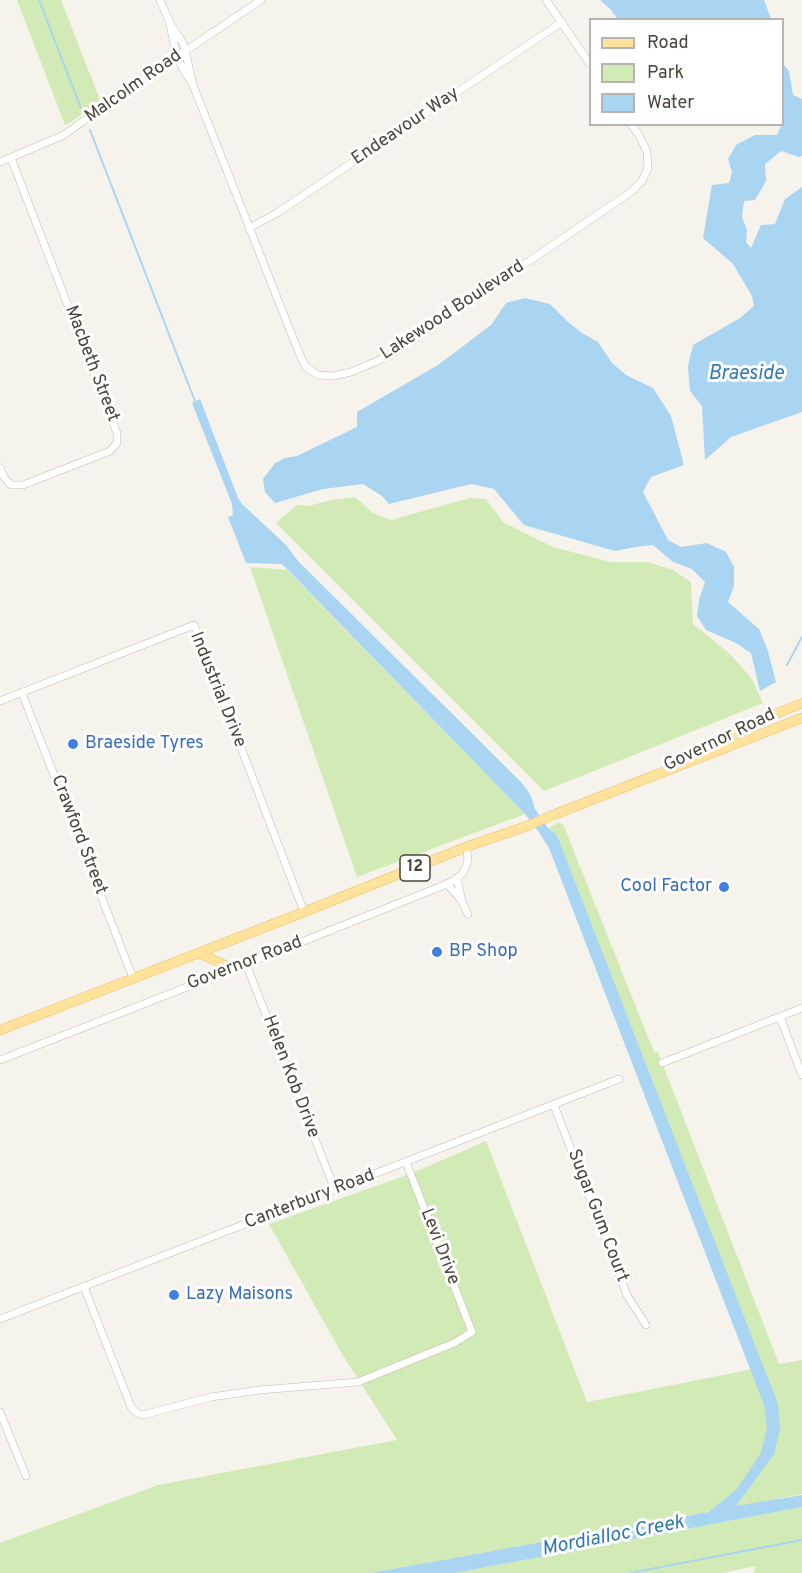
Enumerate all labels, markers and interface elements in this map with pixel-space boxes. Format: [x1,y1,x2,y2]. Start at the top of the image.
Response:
legend [589,18,784,126]
text: Road [647,32,689,55]
street label: Malcolm Road [81,46,187,128]
text: Park [647,62,684,85]
street label: Endeavour Way [348,83,464,171]
text: Water [647,92,694,115]
street label: Lakewood Boulevard [377,256,529,366]
street label: Macbeth Street [59,303,123,425]
water label: Braeside [708,363,784,387]
street label: Industrial Drive [184,629,250,751]
street label: Governor Road [661,705,779,777]
place label: Braeside Tyres [85,733,204,755]
marker: Braeside Tyres [66,737,80,751]
street label: Crawford Street [45,772,111,898]
road number: 12 [400,855,430,881]
place label: Cool Factor [620,876,712,898]
marker: Cool Factor [717,880,731,894]
street label: Governor Road [184,932,306,996]
place label: BP Shop [449,941,518,963]
marker: BP Shop [430,945,444,959]
street label: Helen Kob Drive [257,1013,323,1141]
street label: Sugar Gum Court [562,1147,632,1285]
street label: Canterbury Road [242,1165,378,1235]
street label: Levi Drive [415,1206,463,1288]
place label: Lazy Maisons [186,1284,293,1306]
marker: Lazy Maisons [167,1288,181,1302]
water label: Mordialloc Creek [540,1511,686,1563]

